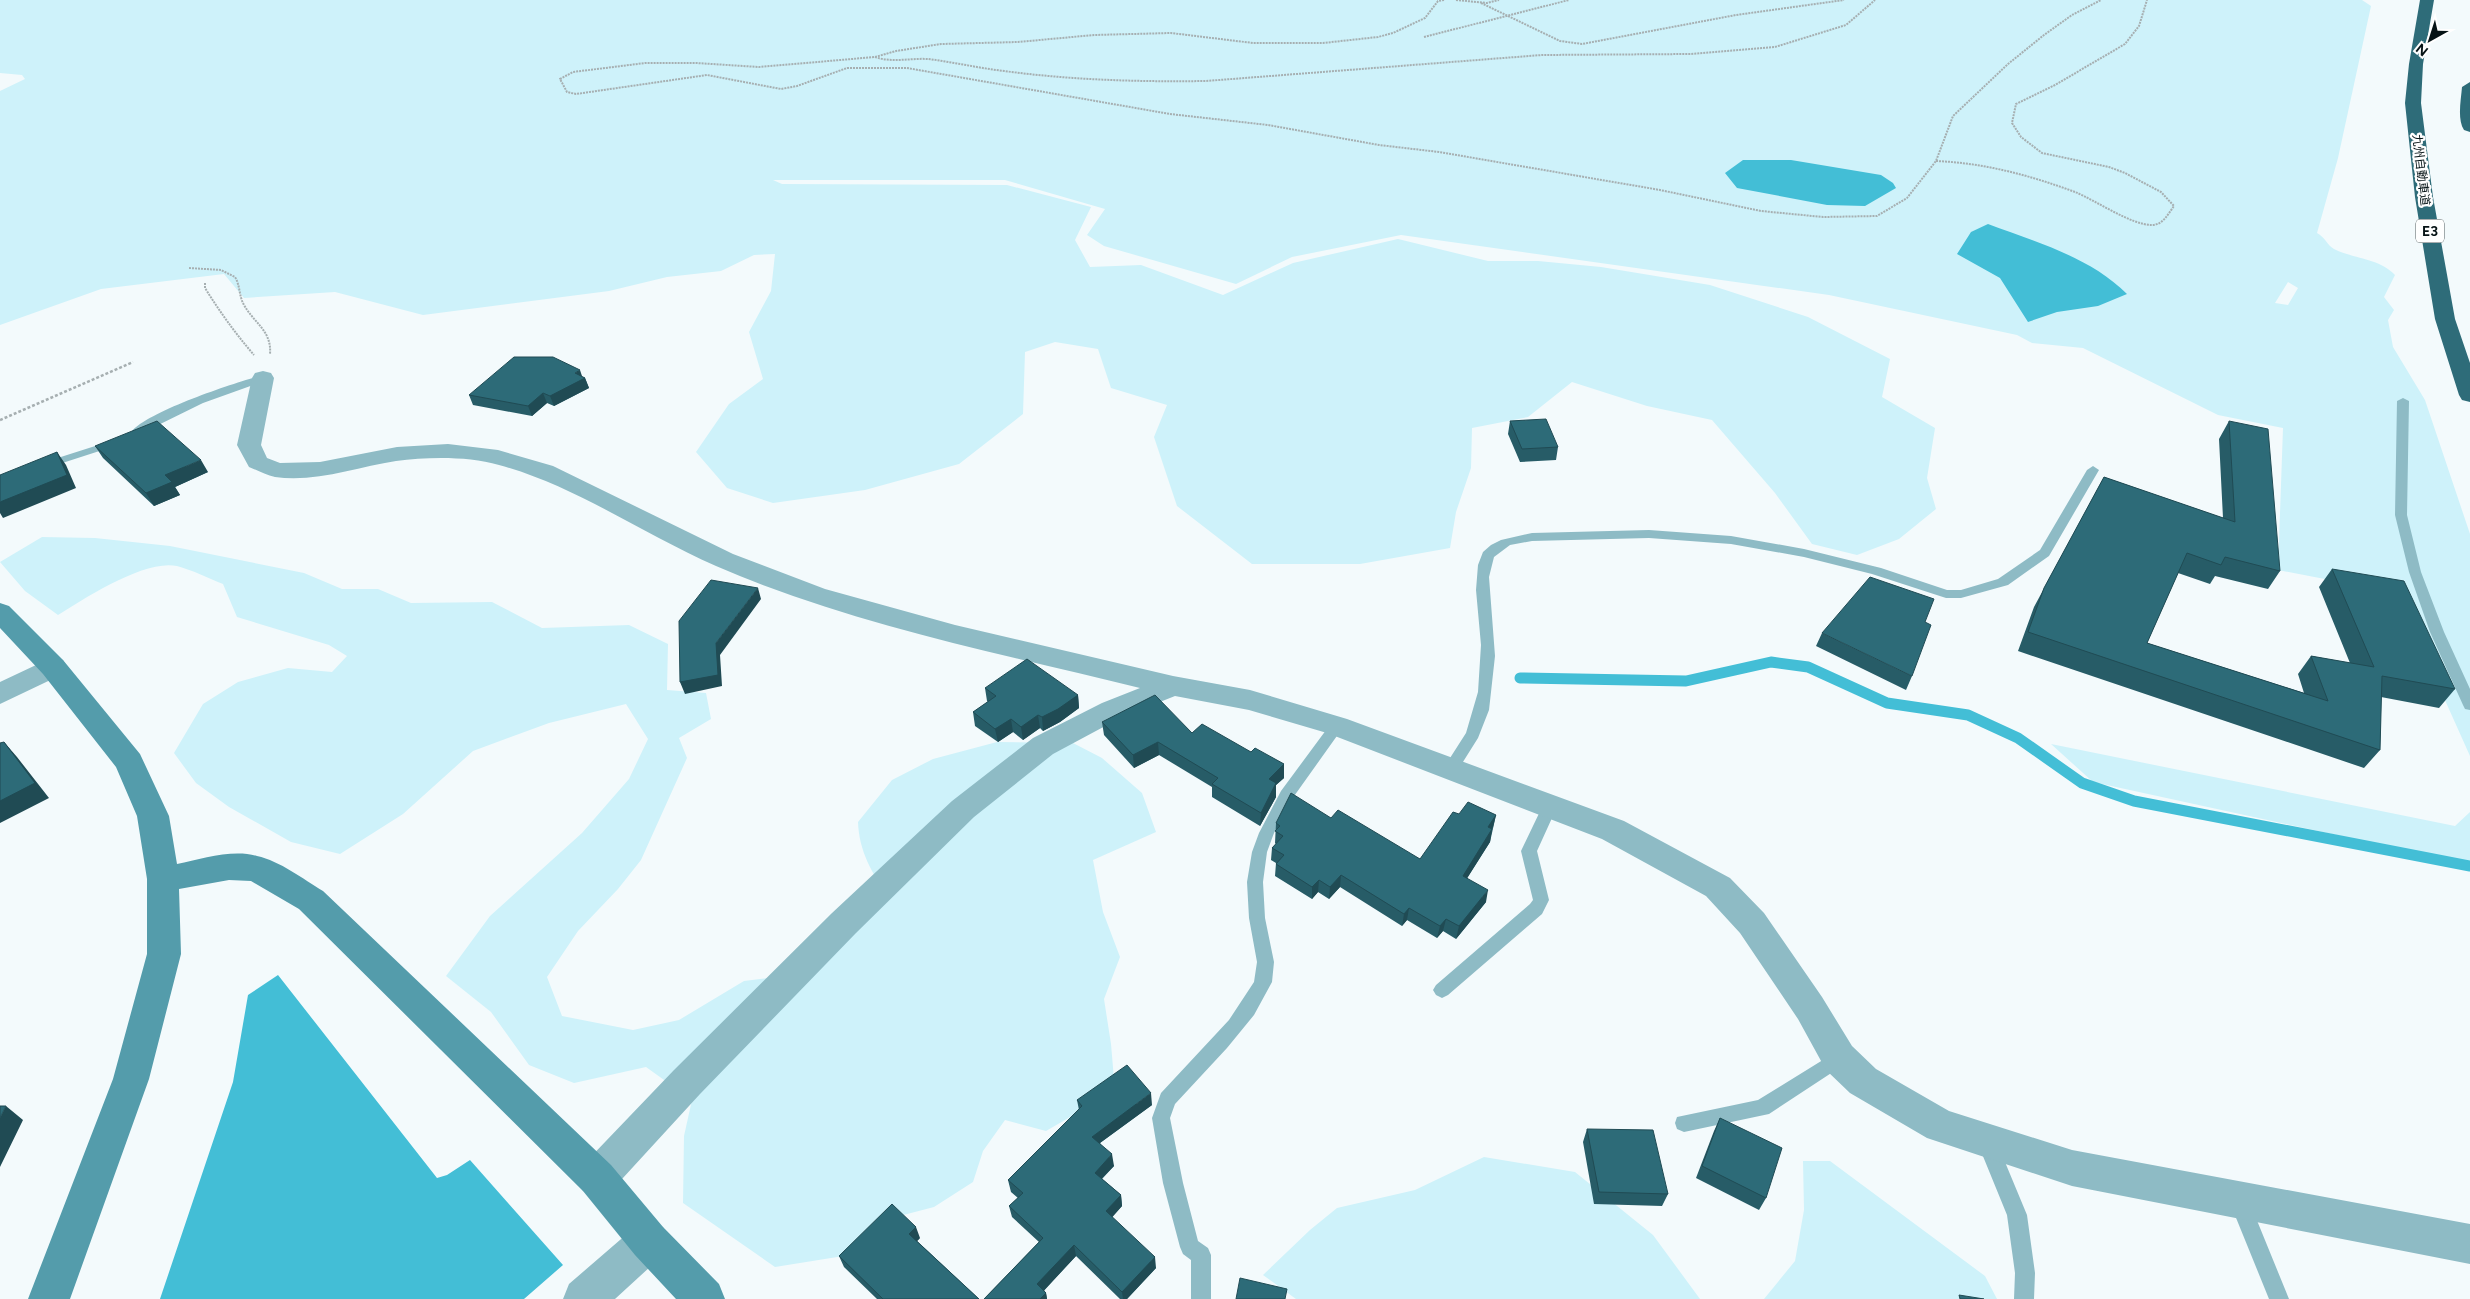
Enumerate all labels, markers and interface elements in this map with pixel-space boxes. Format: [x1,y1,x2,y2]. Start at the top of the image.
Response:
north arrow [2405,15,2455,65]
text: N [2413,40,2432,60]
street label: 九州自動車道 [2410,133,2432,207]
road number: E3 [2416,220,2444,242]

